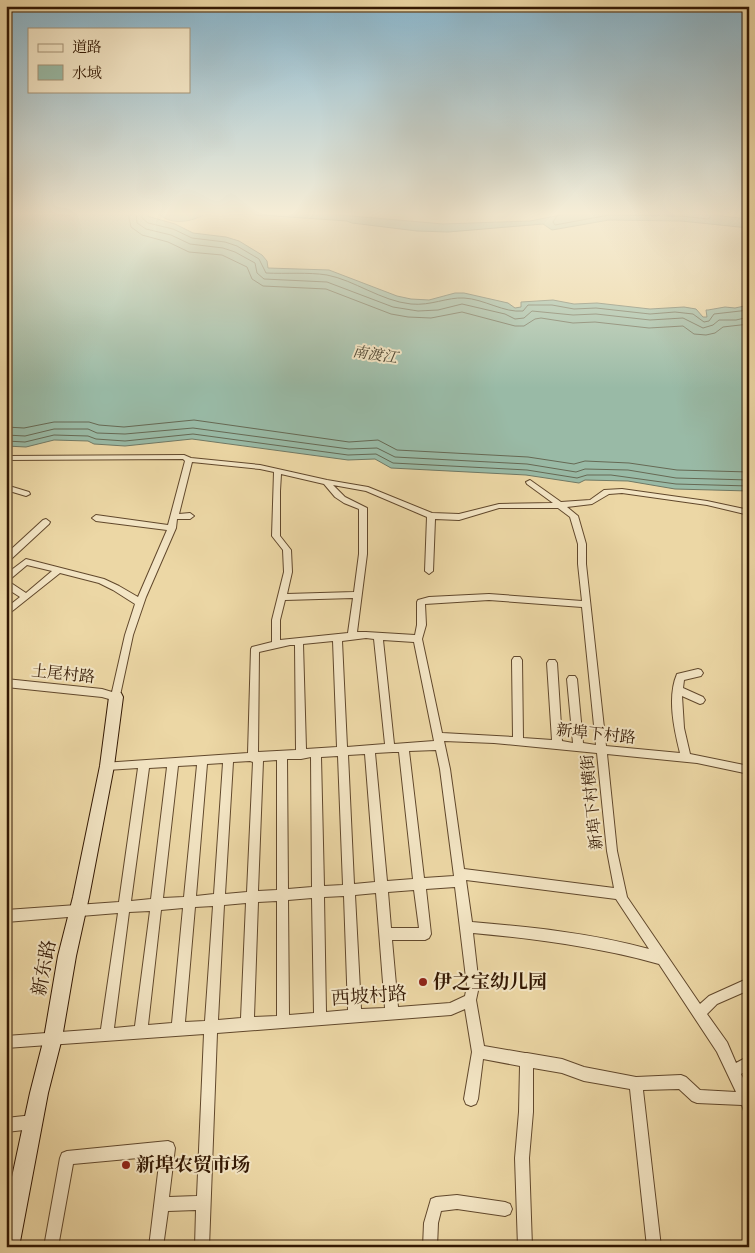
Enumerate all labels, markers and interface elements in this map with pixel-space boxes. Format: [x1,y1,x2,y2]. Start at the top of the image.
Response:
legend [28,28,190,92]
text: 道路 [72,38,102,57]
text: 水域 [72,64,102,83]
water label: 南渡江 [351,342,401,368]
street label: 土尾村路 [30,661,96,687]
street label: 新埠下村路 [555,720,637,748]
street label: 新埠下村横街 [577,753,607,851]
street label: 新东路 [27,938,61,998]
place label: 伊之宝幼儿园 [433,970,547,994]
marker: 伊之宝幼儿园 [417,976,429,988]
street label: 西坡村路 [330,981,408,1011]
place label: 新埠农贸市场 [136,1153,250,1177]
marker: 新埠农贸市场 [120,1159,132,1171]

